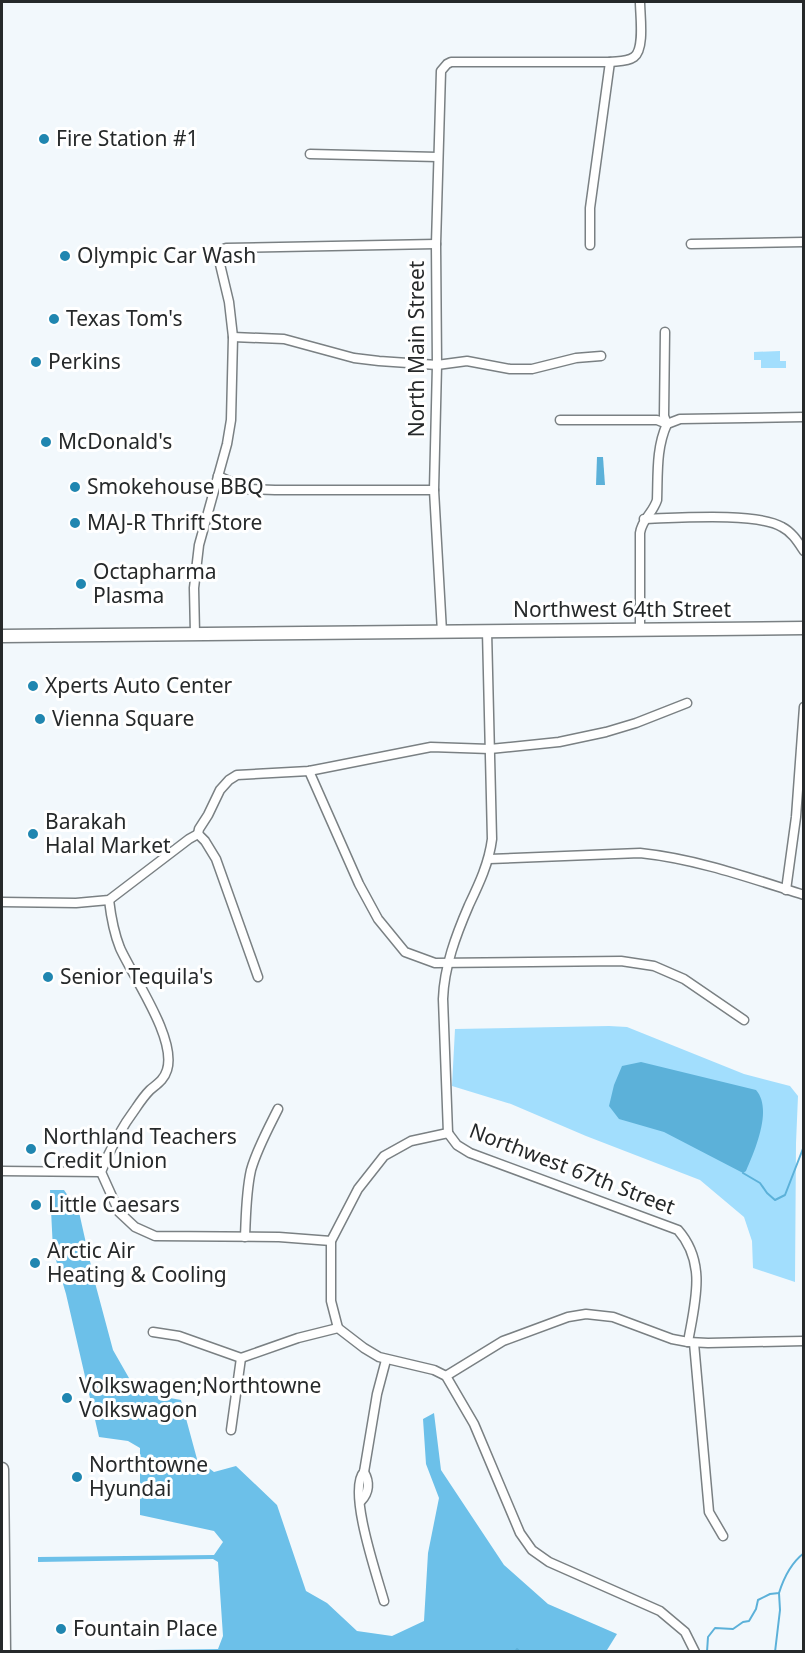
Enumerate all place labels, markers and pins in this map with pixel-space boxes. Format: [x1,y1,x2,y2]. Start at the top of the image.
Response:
place label: Fire Station #1 [56,124,199,152]
marker: Fire Station #1 [37,132,51,146]
place label: Olympic Car Wash [77,241,256,269]
marker: Olympic Car Wash [58,249,72,263]
place label: Texas Tom's [66,304,183,332]
marker: Texas Tom's [47,312,61,326]
place label: Perkins [48,347,121,375]
marker: Perkins [29,355,43,369]
place label: McDonald's [58,427,172,455]
marker: McDonald's [39,435,53,449]
place label: Smokehouse BBQ [87,472,264,500]
marker: Smokehouse BBQ [68,480,82,494]
place label: MAJ-R Thrift Store [87,508,262,536]
marker: MAJ-R Thrift Store [68,516,82,530]
place label: Octapharma Plasma [93,557,217,609]
marker: Octapharma Plasma [74,577,88,591]
place label: Xperts Auto Center [45,671,232,699]
marker: Xperts Auto Center [26,679,40,693]
place label: Vienna Square [52,704,194,732]
marker: Vienna Square [33,712,47,726]
place label: Barakah Halal Market [45,807,171,859]
marker: Barakah Halal Market [26,827,40,841]
place label: Senior Tequila's [60,962,213,990]
marker: Senior Tequila's [41,970,55,984]
place label: Northland Teachers Credit Union [43,1122,237,1174]
marker: Northland Teachers Credit Union [24,1142,38,1156]
place label: Little Caesars [48,1190,180,1218]
marker: Little Caesars [29,1198,43,1212]
place label: Arctic Air Heating & Cooling [47,1236,227,1288]
marker: Arctic Air Heating & Cooling [28,1256,42,1270]
place label: Volkswagen;Northtowne Volkswagon [79,1371,321,1423]
marker: Volkswagen;Northtowne Volkswagon [60,1391,74,1405]
place label: Northtowne Hyundai [89,1450,208,1502]
marker: Northtowne Hyundai [70,1470,84,1484]
place label: Fountain Place [73,1614,218,1642]
marker: Fountain Place [54,1622,68,1636]

